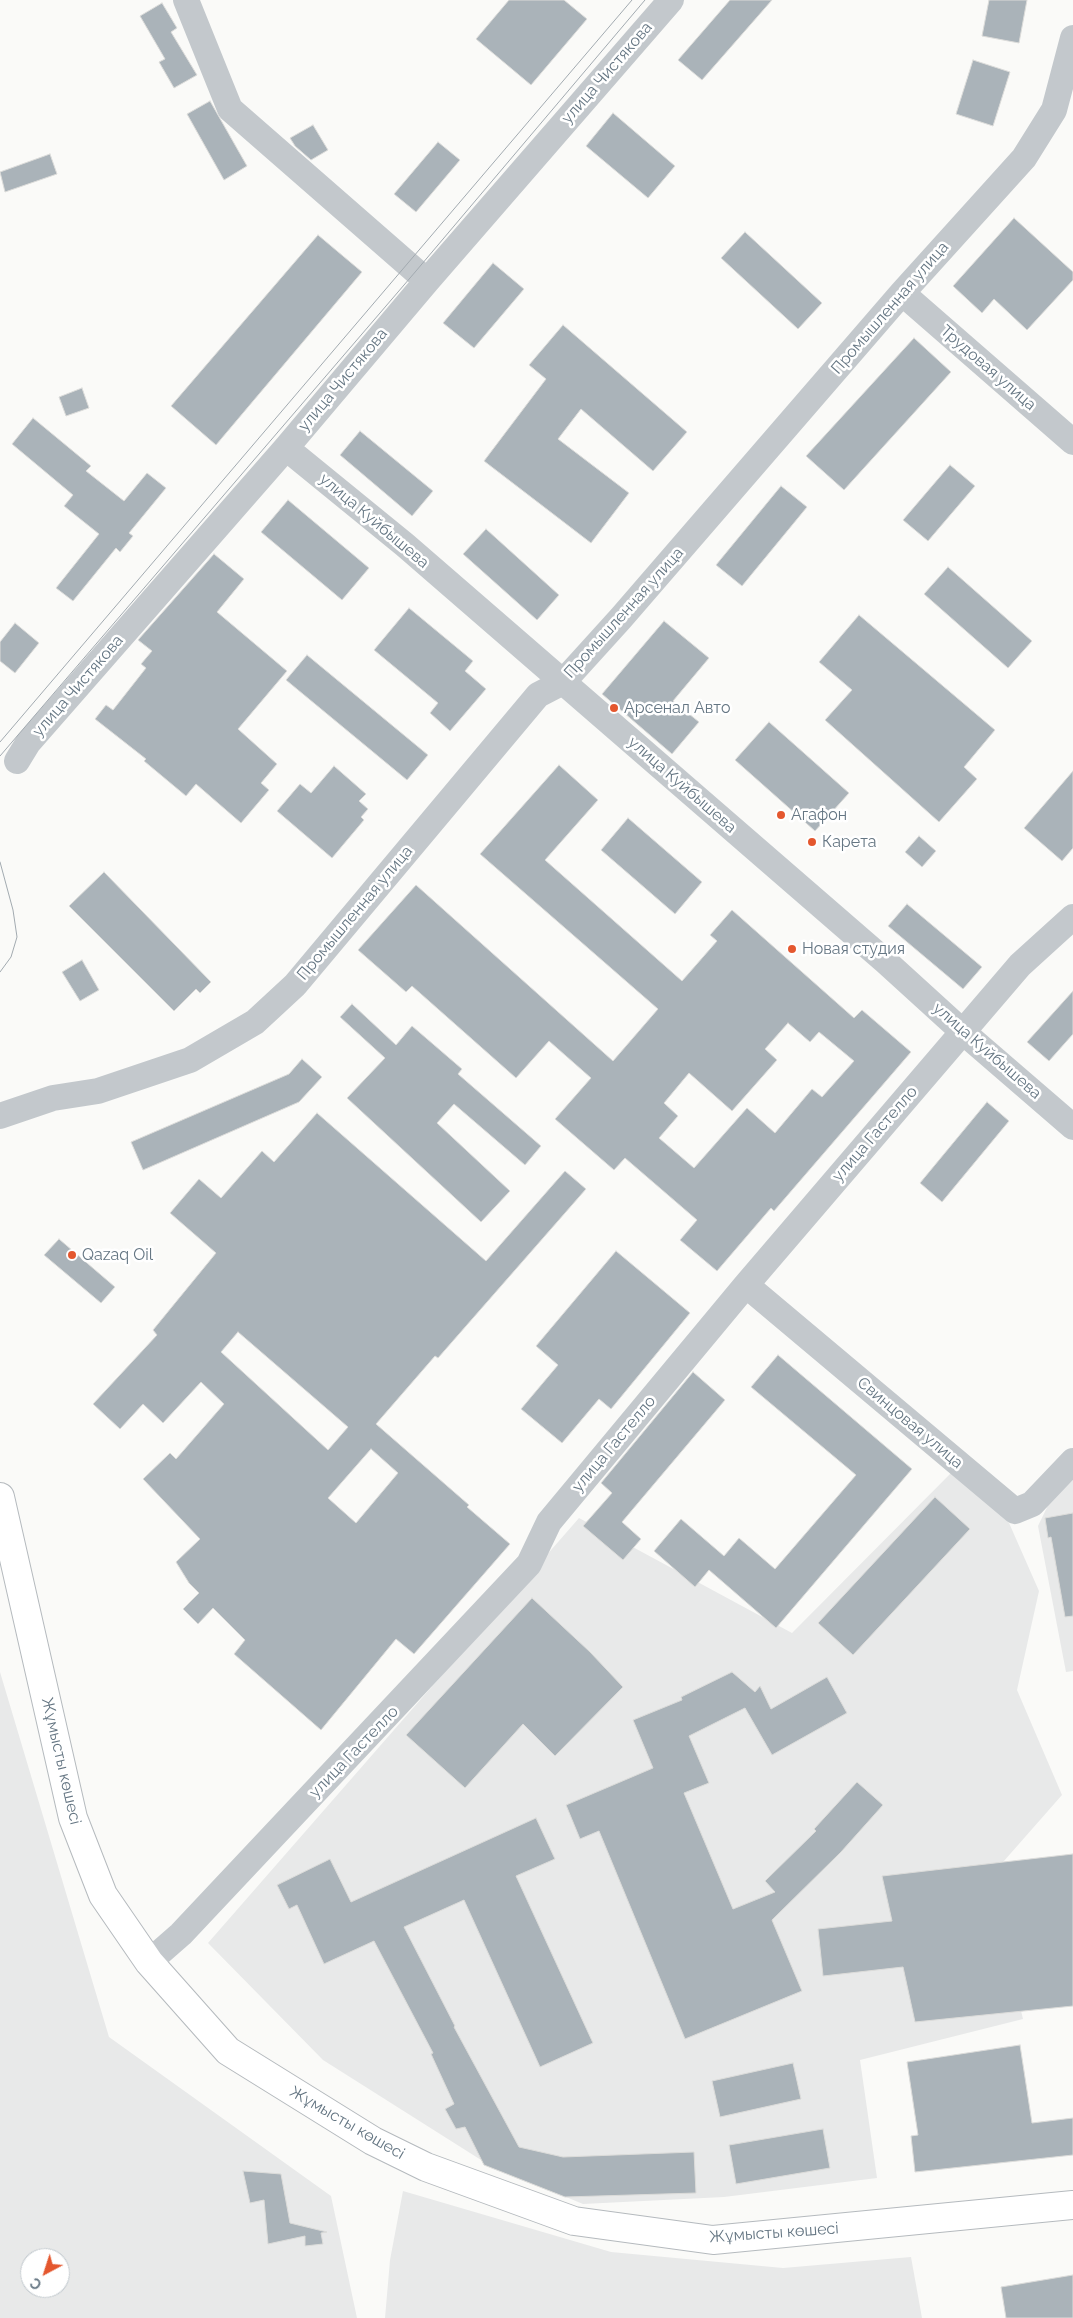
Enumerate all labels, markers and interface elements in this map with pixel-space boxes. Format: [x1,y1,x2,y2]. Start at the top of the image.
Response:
street label: улица Чистякова [558,18,656,128]
street label: Промышленная улица [827,238,953,378]
street label: Трудовая улица [936,321,1040,415]
street label: улица Чистякова [294,325,392,435]
street label: улица Куйбышева [315,470,433,572]
street label: Промышленная улица [560,544,688,682]
street label: улица Чистякова [29,631,127,741]
place label: Арсенал Авто [624,698,731,718]
marker: Арсенал Авто [608,702,620,714]
street label: улица Куйбышева [624,733,740,837]
place label: Агафон [791,805,847,825]
marker: Агафон [775,809,787,821]
place label: Карета [822,832,876,852]
marker: Карета [806,836,818,848]
street label: Промышленная улица [293,842,417,984]
place label: Новая студия [802,939,905,959]
marker: Новая студия [786,943,798,955]
street label: улица Куйбышева [929,999,1045,1103]
street label: улица Гастелло [828,1082,922,1186]
place label: Qazaq Oil [82,1245,153,1265]
marker: Qazaq Oil [66,1249,78,1261]
street label: Свинцовая улица [853,1373,967,1473]
street label: улица Гастелло [568,1392,660,1496]
street label: Жұмысты көшесі [37,1696,85,1826]
street label: улица Гастелло [305,1702,403,1802]
street label: Жұмысты көшесі [286,2082,408,2164]
street label: Жұмысты көшесі [709,2219,839,2247]
north arrow [20,2248,70,2298]
text: С [27,2275,45,2293]

